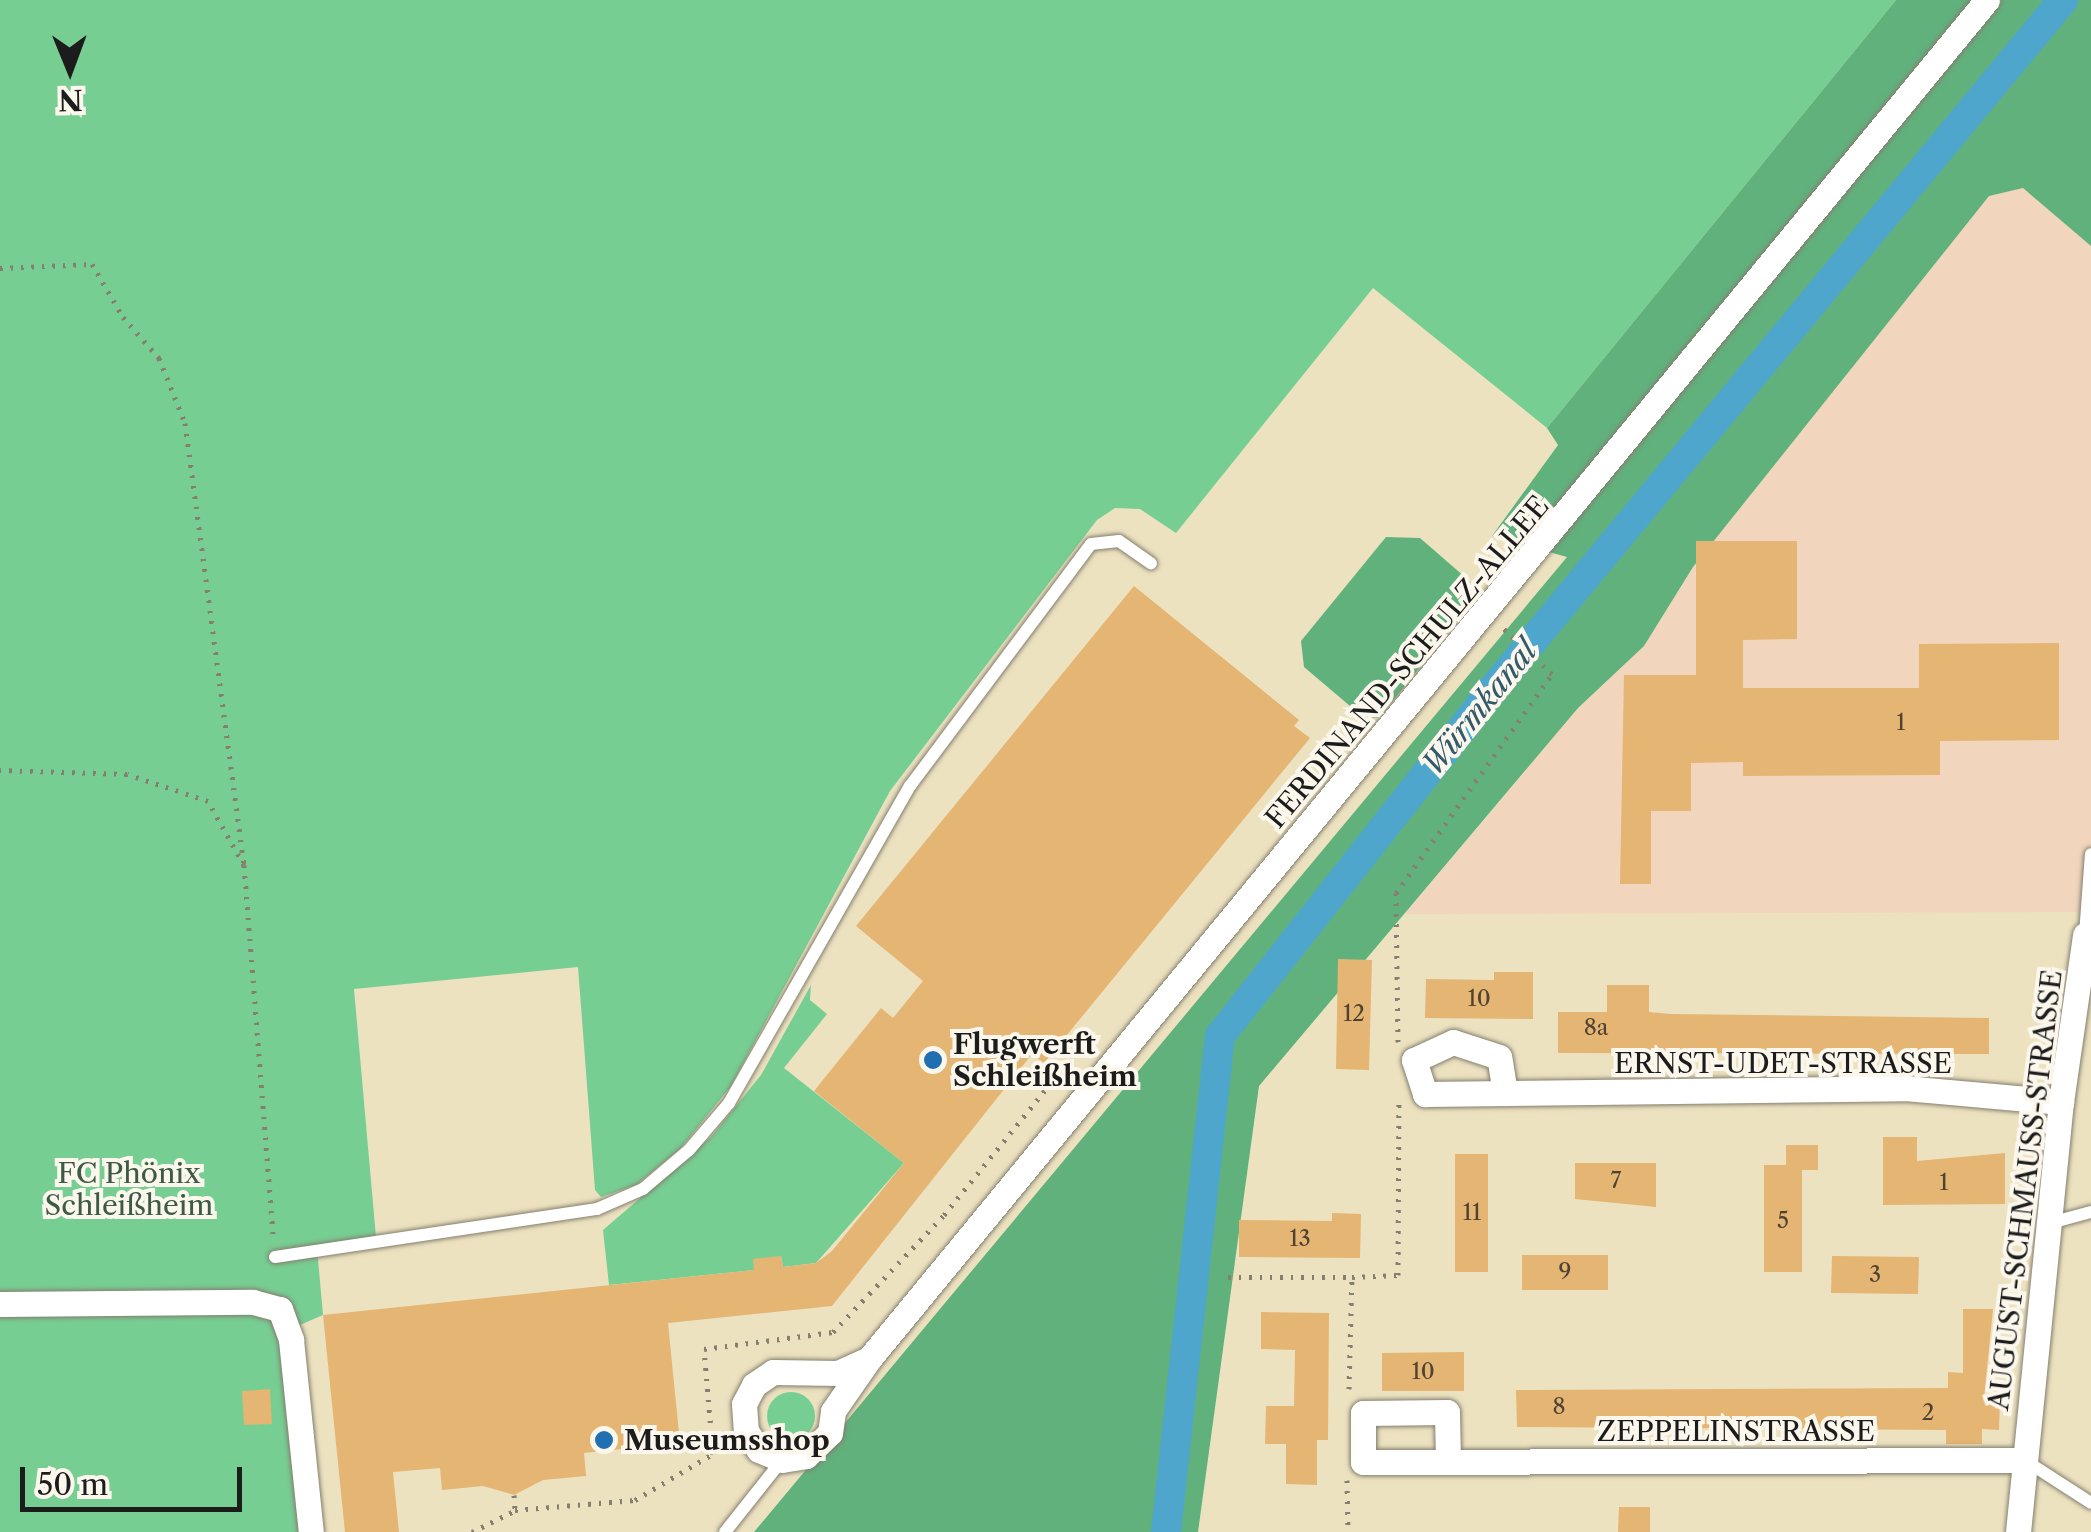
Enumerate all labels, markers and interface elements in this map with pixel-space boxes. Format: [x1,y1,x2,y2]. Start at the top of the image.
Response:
north arrow [20,20,120,120]
text: N [58,83,83,117]
street label: FERDINAND-SCHULZ-ALLEE [1258,489,1556,835]
water label: Würmkanal [1415,633,1545,783]
house number: 1 [1896,710,1906,736]
street label: AUGUST-SCHMAUSS-STRASSE [1981,968,2069,1412]
house number: 10 [1467,986,1491,1012]
house number: 12 [1343,1001,1365,1027]
house number: 8a [1584,1015,1608,1041]
place label: Flugwerft Schleißheim [953,1027,1137,1093]
street label: ERNST-UDET-STRASSE [1614,1046,1952,1080]
marker: Flugwerft Schleißheim [922,1049,944,1071]
park label: FC Phönix Schleißheim [45,1156,213,1222]
house number: 7 [1611,1168,1621,1194]
house number: 1 [1939,1170,1949,1196]
house number: 11 [1463,1200,1481,1226]
house number: 5 [1777,1208,1789,1234]
house number: 13 [1289,1226,1311,1252]
house number: 9 [1559,1259,1571,1285]
house number: 3 [1869,1262,1881,1288]
house number: 10 [1411,1359,1435,1385]
house number: 8 [1552,1394,1566,1420]
house number: 2 [1922,1400,1934,1426]
street label: ZEPPELINSTRASSE [1597,1414,1875,1448]
place label: Museumsshop [624,1423,830,1457]
marker: Museumsshop [593,1429,615,1451]
scale bar [25,1447,248,1509]
text: 50 m [37,1466,108,1503]

